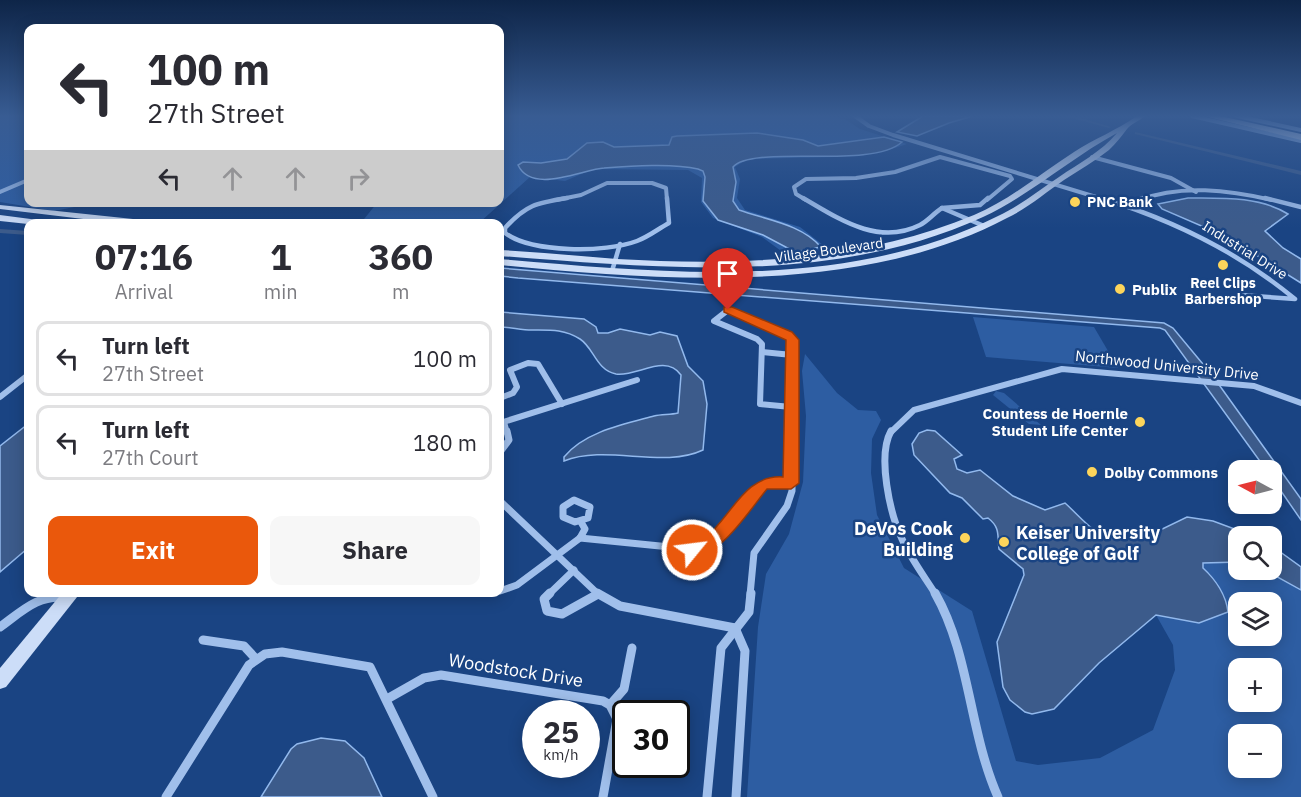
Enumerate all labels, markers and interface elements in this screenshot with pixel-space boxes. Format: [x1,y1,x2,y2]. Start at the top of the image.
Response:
text: 100 m [147,42,270,97]
icon: left [48,48,126,126]
text: 27th Street [147,95,285,130]
icon: left [153,162,186,195]
icon: ahead [216,162,249,195]
icon: ahead [279,162,312,195]
icon: right [342,162,375,195]
place label: PNC Bank [1087,193,1153,211]
marker: PNC Bank [1068,195,1082,209]
street label: Industrial Drive [1199,217,1291,283]
text: 07:16 [95,233,193,280]
text: 1 [270,233,292,280]
text: 360 [368,233,433,280]
street label: Village Boulevard [774,233,884,267]
pin [702,248,753,310]
icon: arrive [711,257,744,290]
marker: Reel Clips Barbershop [1216,258,1230,272]
place label: Reel Clips Barbershop [1185,274,1261,308]
text: Arrival [115,278,173,305]
text: min [264,278,298,305]
text: m [392,278,410,305]
place label: Publix [1132,280,1178,299]
marker: Publix [1113,282,1127,296]
text: Turn left [102,331,190,360]
icon: left [51,342,84,375]
text: 100 m [413,344,477,373]
street label: Northwood University Drive [1074,346,1260,384]
text: 27th Street [102,360,204,387]
place label: Countess de Hoernle Student Life Center [982,404,1128,440]
text: Turn left [102,415,190,444]
marker: Countess de Hoernle Student Life Center [1133,415,1147,429]
icon: left [51,426,84,459]
text: 180 m [413,428,477,457]
text: 27th Court [102,444,199,471]
north arrow [1228,460,1282,514]
map controls [1228,460,1282,778]
place label: Dolby Commons [1104,463,1218,482]
marker: Dolby Commons [1085,465,1099,479]
button: Exit [48,516,258,585]
button: Share [270,516,480,585]
place label: DeVos Cook Building [854,517,954,561]
position arrow [660,518,724,582]
place label: Keiser University College of Golf [1016,521,1160,565]
button: search [1228,526,1282,580]
marker: DeVos Cook Building [958,531,972,545]
marker: Keiser University College of Golf [997,535,1011,549]
button: layers [1228,592,1282,646]
street label: Woodstock Drive [447,648,585,692]
button: + [1228,658,1282,712]
speed limit sign: 30 [612,700,690,778]
text: 25 [543,712,579,751]
button: − [1228,724,1282,778]
text: km/h [543,745,579,764]

